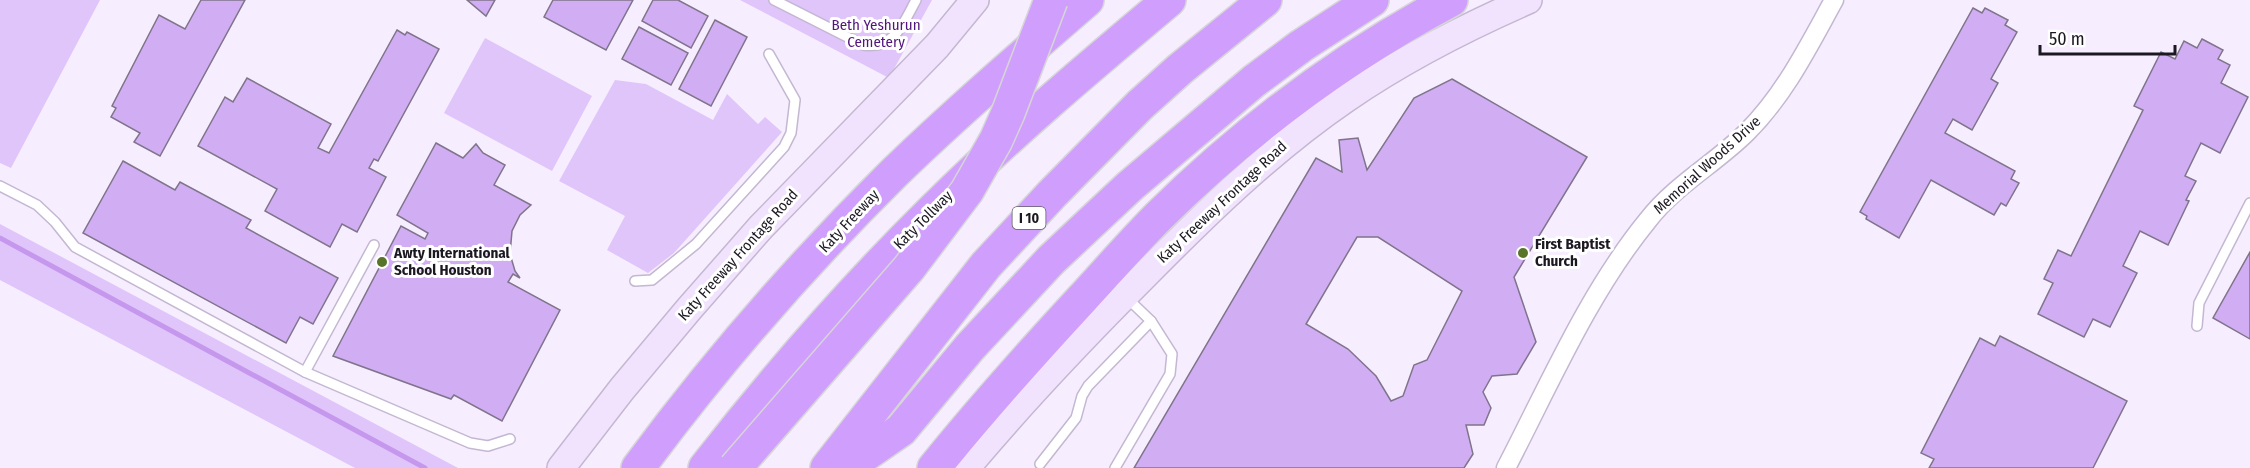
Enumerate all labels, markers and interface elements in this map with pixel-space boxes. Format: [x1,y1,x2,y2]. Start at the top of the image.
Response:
park label: Beth Yeshurun Cemetery [831,16,921,51]
scale bar [2040,18,2175,56]
text: 50 m [2049,28,2085,50]
street label: Memorial Woods Drive [1650,112,1764,218]
street label: Katy Freeway Frontage Road [1154,137,1290,267]
street label: Katy Freeway Frontage Road [674,186,802,324]
street label: Katy Freeway [815,186,883,256]
street label: Katy Tollway [890,187,956,253]
road number: I 10 [1012,207,1046,229]
place label: First Baptist Church [1535,235,1611,270]
place label: Awty International School Houston [393,244,511,279]
marker: First Baptist Church [1516,246,1530,260]
marker: Awty International School Houston [375,255,389,269]

